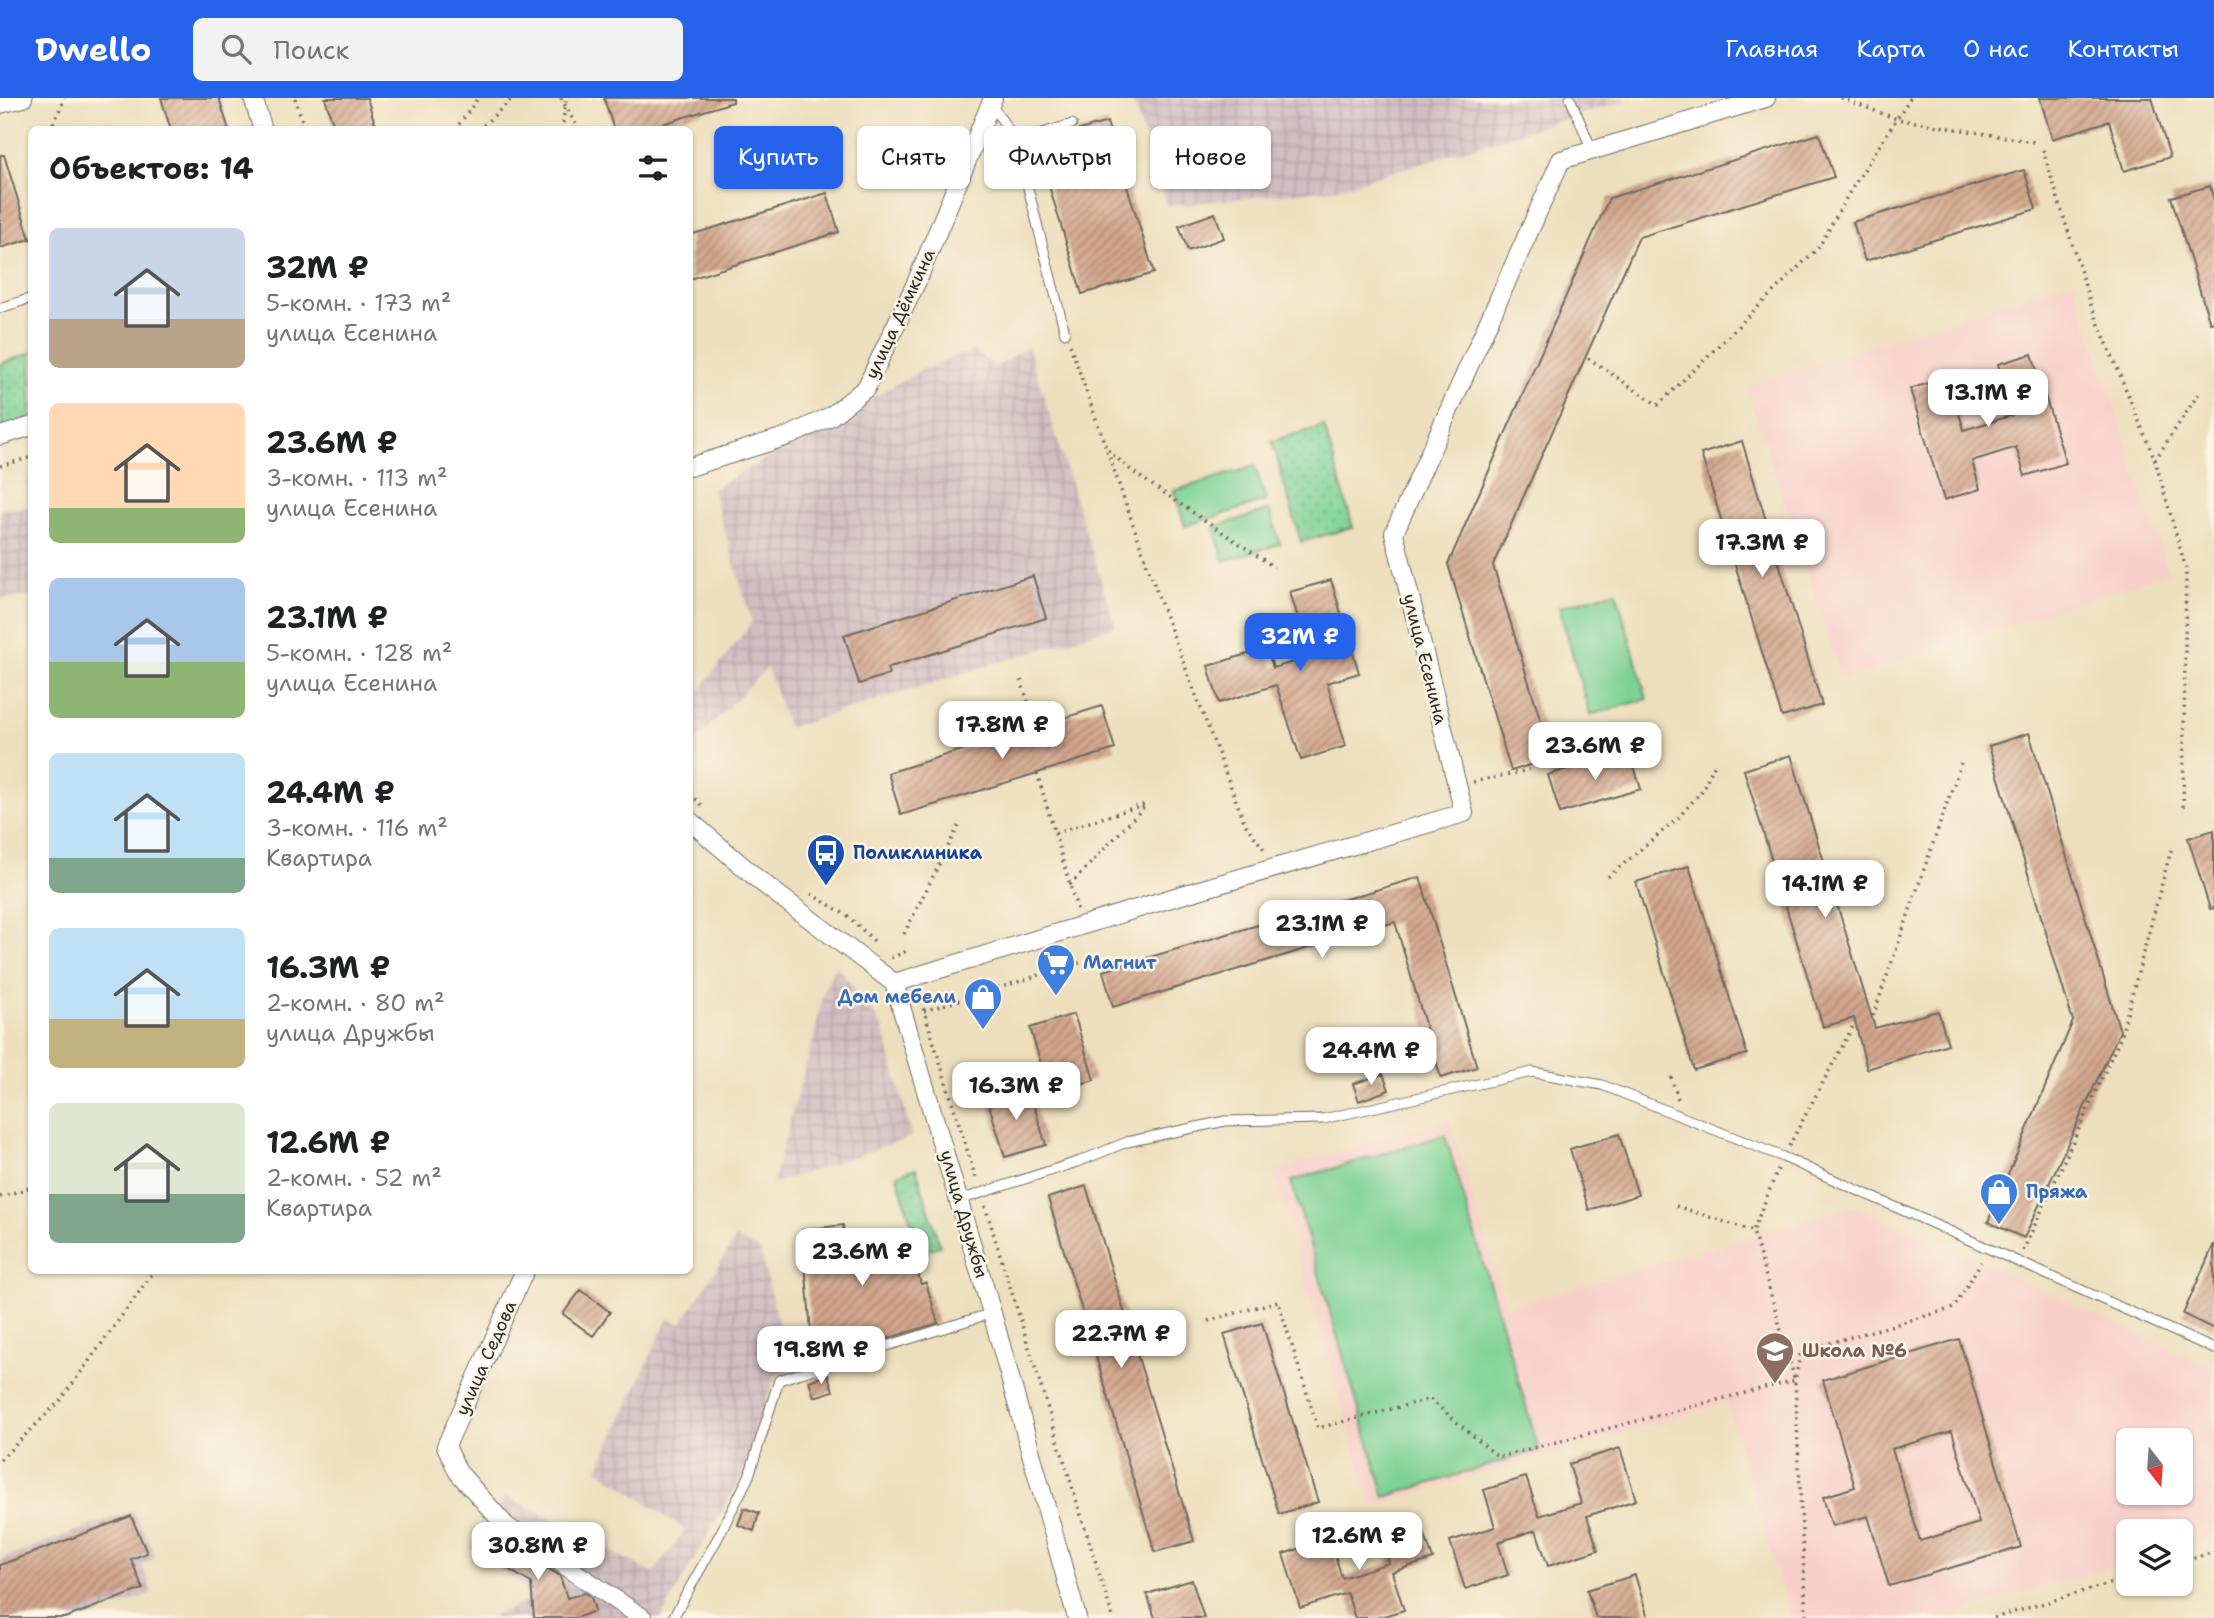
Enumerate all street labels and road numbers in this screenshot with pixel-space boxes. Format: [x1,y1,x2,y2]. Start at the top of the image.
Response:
street label: улица Дёмкина [859,245,941,383]
street label: улица Есенина [1397,591,1453,727]
street label: улица Дружбы [934,1147,994,1281]
street label: улица Седова [450,1297,522,1419]

